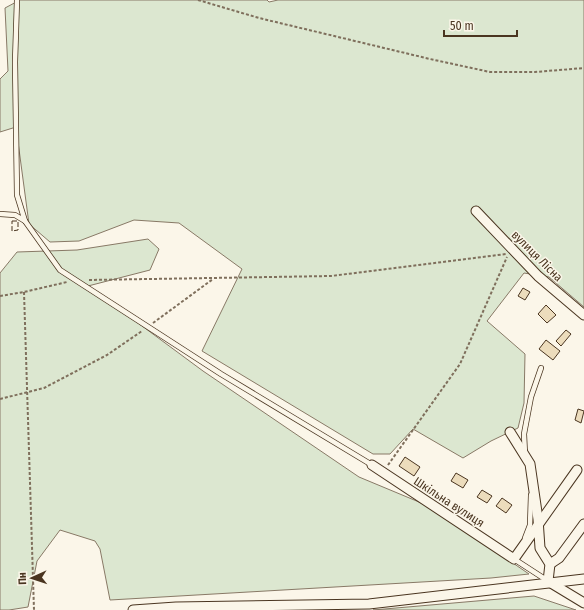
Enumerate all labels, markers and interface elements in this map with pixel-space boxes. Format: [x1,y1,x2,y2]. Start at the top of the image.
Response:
scale bar [444,12,517,38]
text: 50 m [450,19,474,33]
street label: вулиця Лісна [509,228,565,284]
street label: Шкільна вулиця [411,474,487,530]
north arrow [12,558,52,598]
text: Пн [16,572,29,585]

